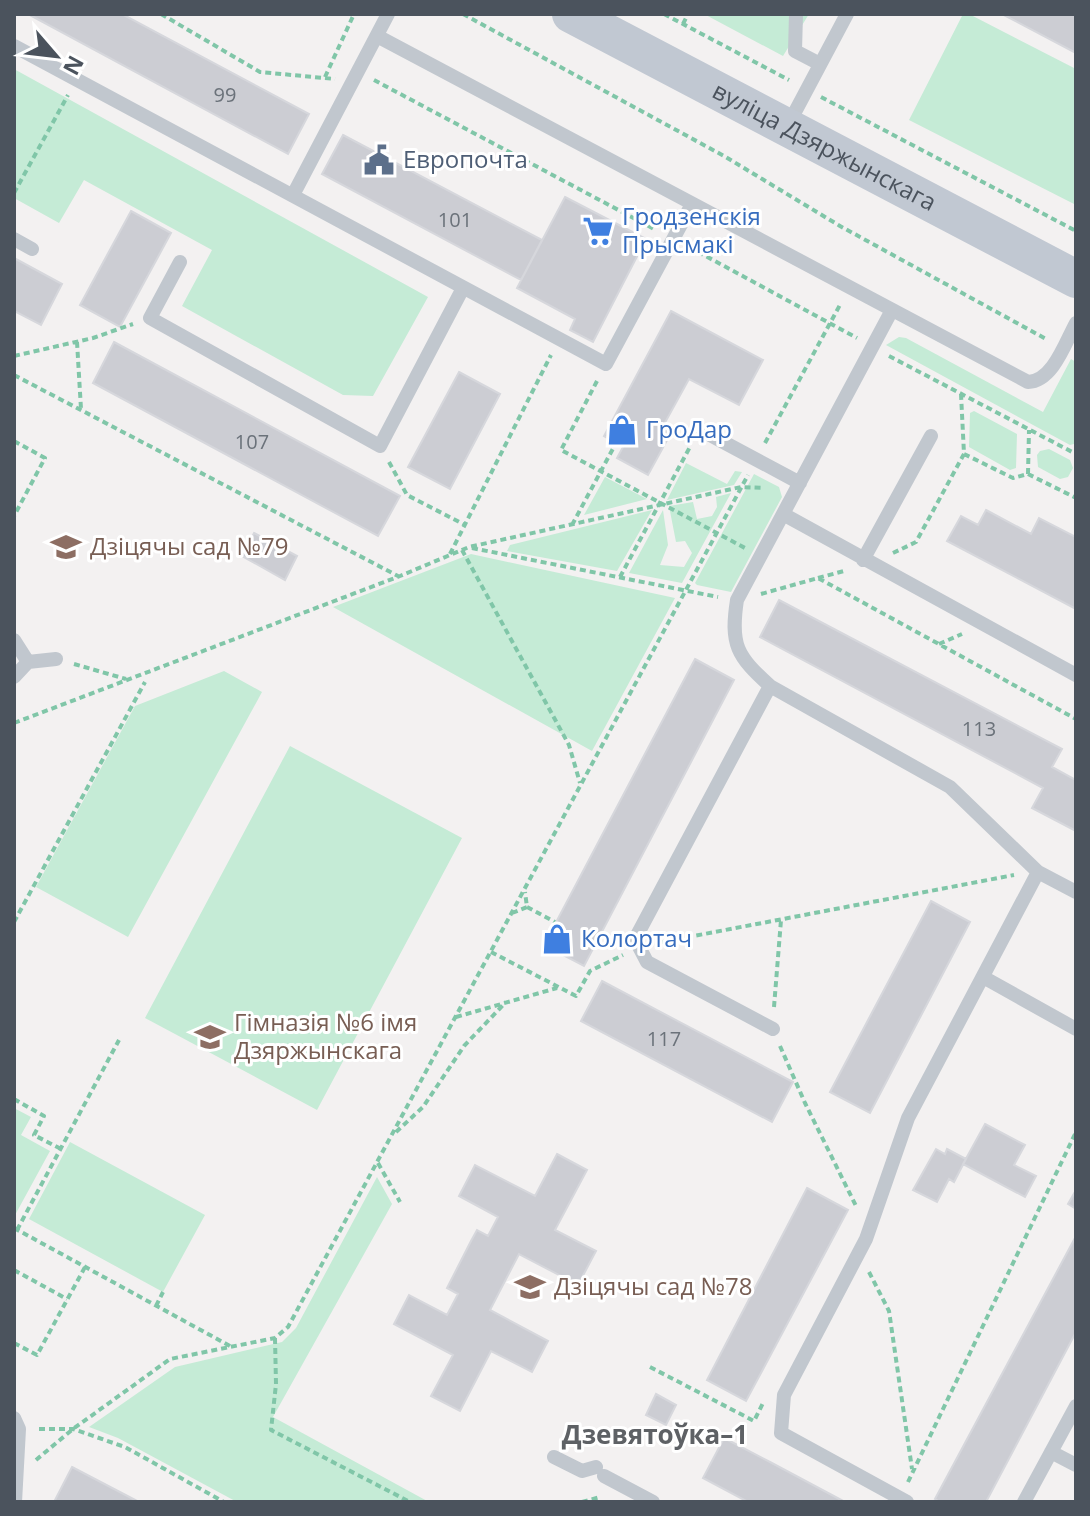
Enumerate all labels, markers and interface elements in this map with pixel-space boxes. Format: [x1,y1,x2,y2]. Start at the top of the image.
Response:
north arrow [16,16,96,96]
text: N [57,51,92,81]
street label: вуліца Дзяржынскага [707,73,943,218]
house number: 99 [214,81,236,108]
place label: Европочта [403,142,528,175]
public building icon: Европочта [362,143,396,177]
place label: Гродзенскія Прысмакі [622,199,761,260]
house number: 101 [438,206,472,233]
supermarket icon: Гродзенскія Прысмакі [581,214,615,248]
place label: ГроДар [646,412,732,445]
shop icon: ГроДар [605,413,639,447]
house number: 107 [235,428,269,455]
place label: Дзіцячы сад №79 [90,529,288,562]
school or university icon: Дзіцячы сад №79 [49,530,83,564]
house number: 113 [962,715,996,742]
place label: Колортач [581,921,692,954]
shop icon: Колортач [540,922,574,956]
place label: Гімназія №6 імя Дзяржынскага [234,1005,417,1066]
school or university icon: Гімназія №6 імя Дзяржынскага [193,1020,227,1054]
house number: 117 [647,1025,681,1052]
place label: Дзіцячы сад №78 [554,1269,752,1302]
school or university icon: Дзіцячы сад №78 [513,1270,547,1304]
district label: Дзевятоўка–1 [562,1416,748,1452]

